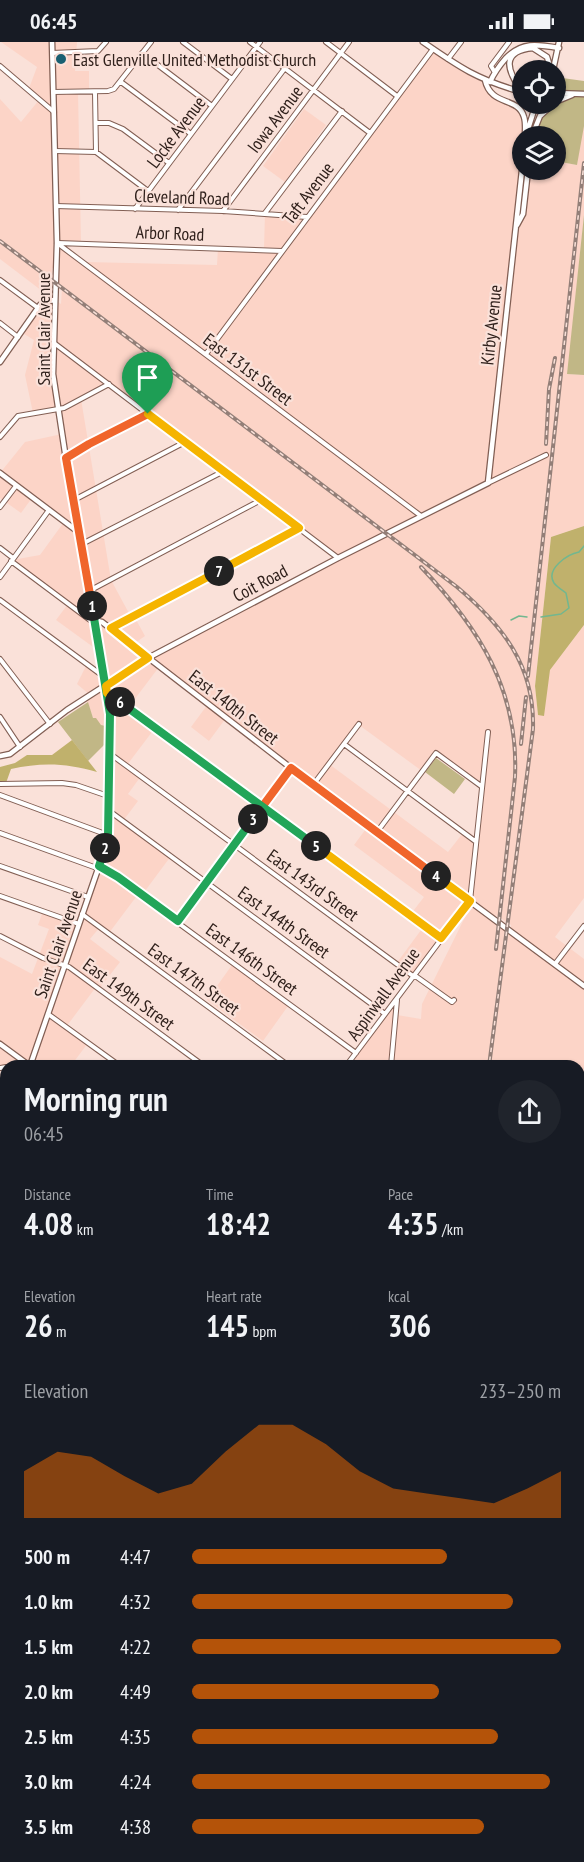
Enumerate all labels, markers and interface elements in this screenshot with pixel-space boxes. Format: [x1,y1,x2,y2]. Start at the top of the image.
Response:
text: 06:45 [30,7,78,35]
place label: East Glenville United Methodist Church [73,48,316,71]
marker: East Glenville United Methodist Church [54,52,68,66]
map controls [512,60,566,180]
button: locate [512,60,566,114]
street label: Iowa Avenue [242,81,308,157]
street label: Locke Avenue [142,92,210,172]
button: layers [512,126,566,180]
street label: Taft Avenue [277,157,339,229]
street label: Cleveland Road [134,184,230,210]
street label: Arbor Road [135,220,205,246]
street label: Saint Clair Avenue [32,273,55,385]
street label: Kirby Avenue [475,284,507,366]
street label: East 131st Street [199,328,297,410]
pin [122,352,173,414]
icon: arrive [131,361,164,394]
pin: 7 [204,556,234,586]
street label: Coit Road [229,559,291,607]
text: 7 [215,561,223,581]
pin: 1 [77,591,107,621]
text: 1 [88,596,96,616]
street label: East 140th Street [184,665,284,749]
pin: 6 [105,687,135,717]
text: 6 [116,692,124,712]
pin: 3 [238,804,268,834]
text: 3 [249,809,257,829]
pin: 5 [301,831,331,861]
pin: 2 [90,833,120,863]
text: 5 [312,836,320,856]
text: 2 [101,838,109,858]
street label: East 143rd Street [263,844,363,926]
pin: 4 [421,861,451,891]
text: 4 [432,866,440,886]
street label: East 144th Street [234,881,334,963]
street label: Saint Clair Avenue [29,887,87,1001]
street label: East 146th Street [202,918,302,1000]
street label: East 147th Street [144,938,244,1020]
street label: Aspinwall Avenue [342,943,424,1045]
street label: East 149th Street [79,953,179,1035]
text: Morning run [24,1077,168,1120]
button: share [498,1080,561,1143]
text: 06:45 [24,1121,64,1147]
text: Distance [24,1184,71,1204]
text: Time [206,1184,234,1204]
text: Pace [388,1184,413,1204]
text: 4.08 [24,1204,73,1243]
text: 18:42 [206,1204,271,1243]
text: 4:35 [388,1204,439,1243]
text: km [73,1219,93,1239]
text: /km [439,1219,463,1239]
text: Elevation [24,1286,75,1306]
text: Heart rate [206,1286,262,1306]
text: kcal [388,1286,410,1306]
text: 26 [24,1306,53,1345]
text: 145 [206,1306,249,1345]
text: 306 [388,1306,431,1345]
text: m [53,1321,67,1341]
text: bpm [249,1321,277,1341]
text: Elevation [24,1378,88,1404]
text: 233–250 m [479,1378,561,1404]
text: 500 m [24,1544,70,1570]
text: 4:47 [120,1544,151,1570]
text: 1.0 km [24,1589,73,1615]
text: 4:32 [120,1589,151,1615]
text: 1.5 km [24,1634,73,1660]
text: 4:22 [120,1634,151,1660]
text: 2.0 km [24,1679,73,1705]
text: 4:49 [120,1679,151,1705]
text: 2.5 km [24,1724,73,1750]
text: 4:35 [120,1724,151,1750]
text: 3.0 km [24,1769,73,1795]
text: 4:24 [120,1769,151,1795]
text: 3.5 km [24,1814,73,1840]
text: 4:38 [120,1814,151,1840]

